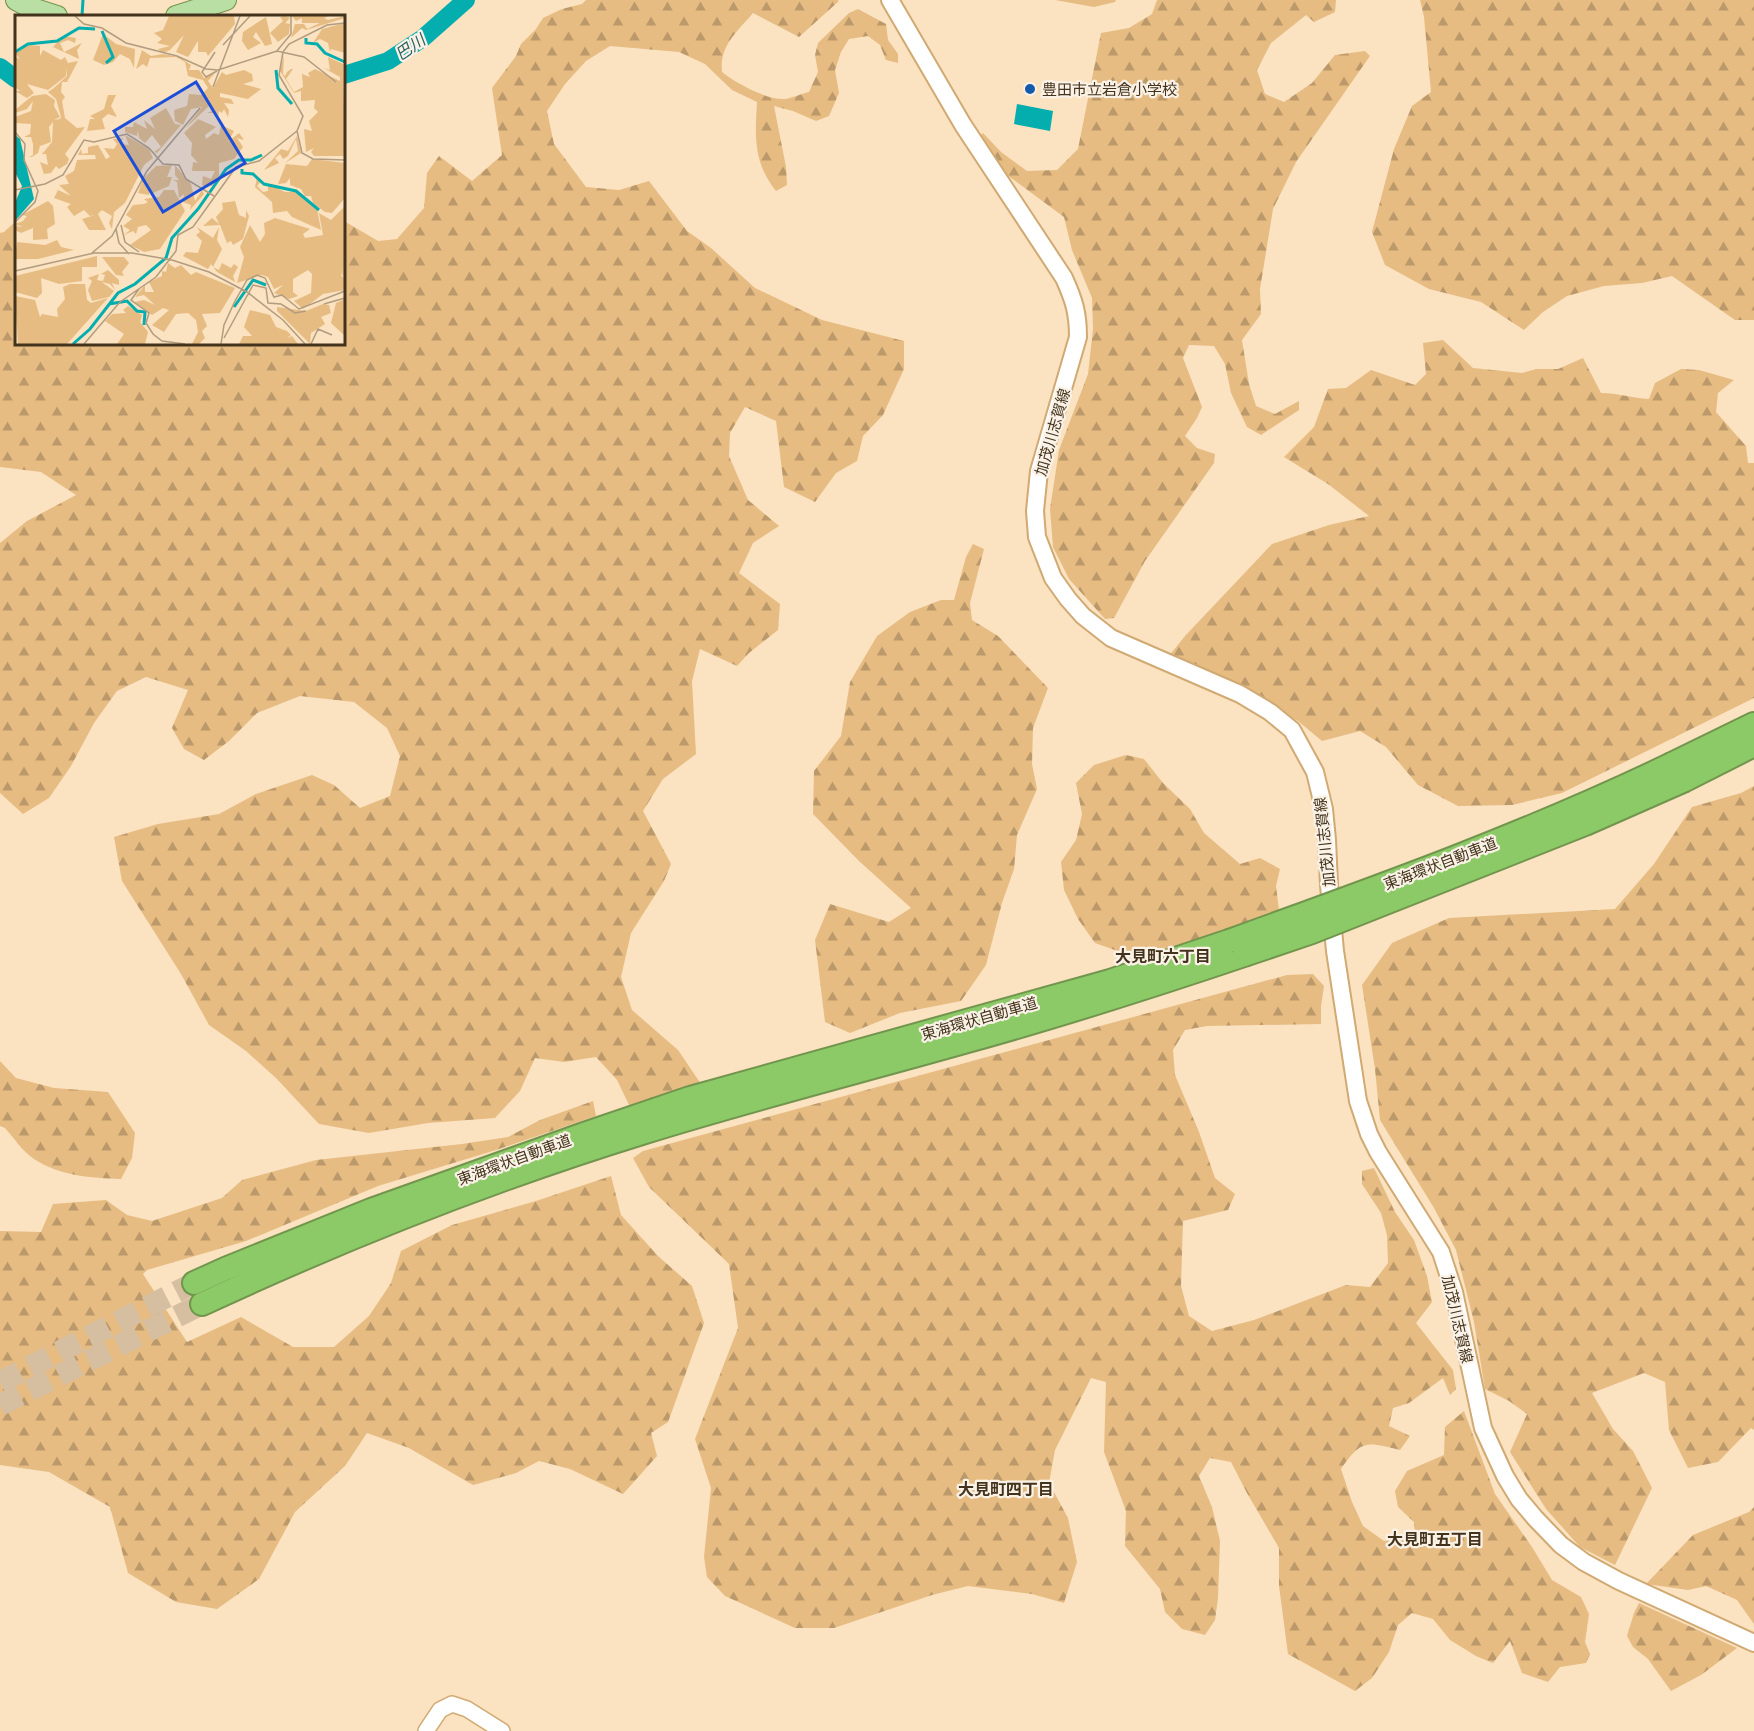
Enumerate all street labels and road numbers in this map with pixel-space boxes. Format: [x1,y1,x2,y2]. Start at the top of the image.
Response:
street label: 加茂川志賀線 [1030,386,1074,478]
street label: 加茂川志賀線 [1309,796,1339,888]
street label: 東海環状自動車道 [1380,832,1500,894]
street label: 東海環状自動車道 [919,992,1039,1044]
street label: 東海環状自動車道 [454,1129,574,1189]
street label: 加茂川志賀線 [1438,1273,1478,1365]

